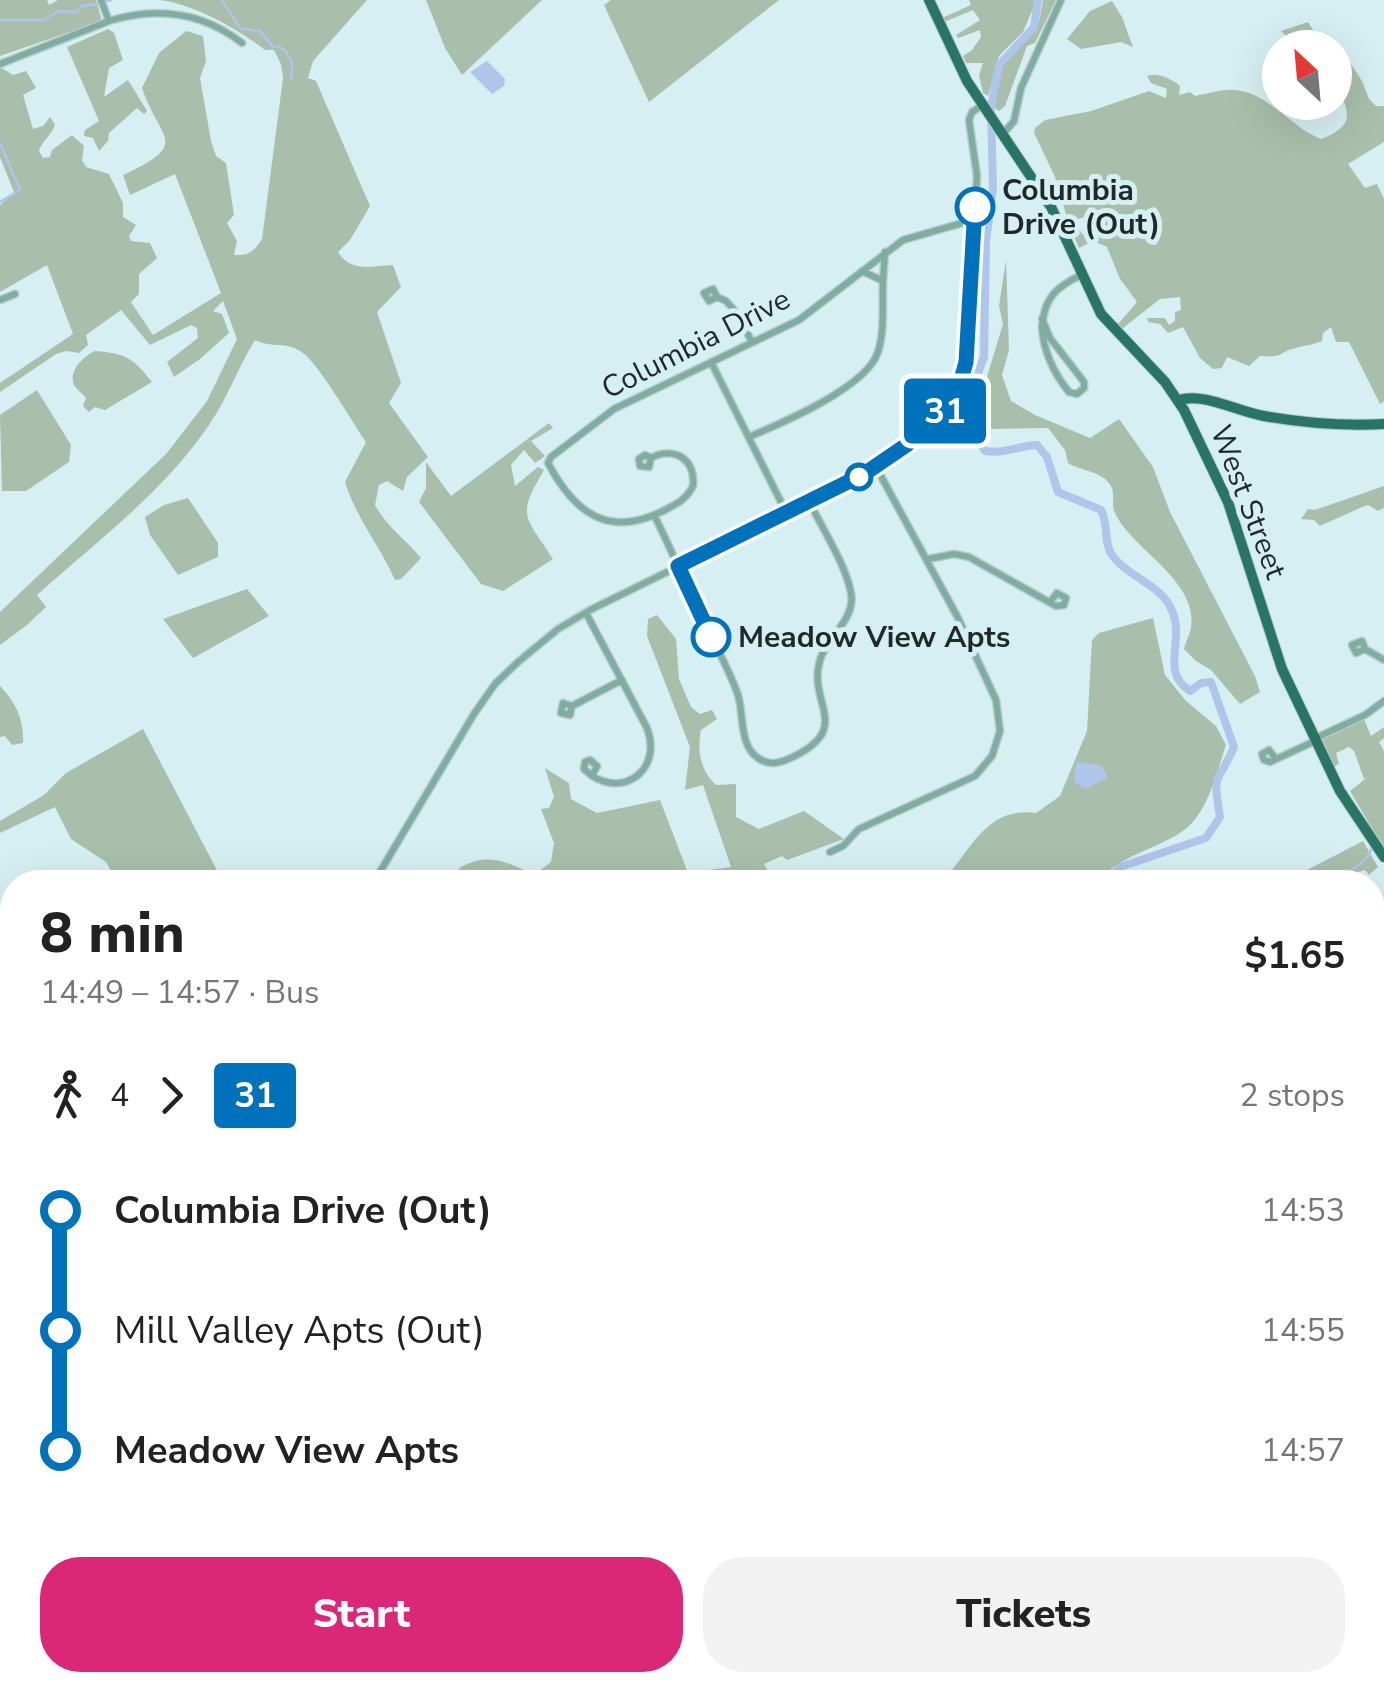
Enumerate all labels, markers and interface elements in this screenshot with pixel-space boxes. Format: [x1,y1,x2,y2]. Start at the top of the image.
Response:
north arrow [1262,30,1352,120]
map controls [1262,30,1352,120]
place label: Columbia Drive (Out) [1002,170,1160,245]
marker: Columbia Drive (Out) [956,188,994,226]
street label: Columbia Drive [595,279,797,409]
line badge: 31 [900,378,990,444]
text: 31 [924,388,966,435]
street label: West Street [1200,419,1296,585]
unlabelled marker [846,464,872,490]
place label: Meadow View Apts [738,617,1010,658]
marker: Meadow View Apts [692,618,730,656]
text: 8 min [40,896,185,971]
text: $1.65 [1244,930,1345,981]
text: 14:49 – 14:57 · Bus [40,971,319,1014]
icon: walk [40,1068,95,1123]
icon: forward [144,1068,199,1123]
text: 31 [234,1072,276,1119]
text: 4 [110,1074,129,1117]
text: 2 stops [1239,1074,1345,1117]
text: Columbia Drive (Out) [114,1185,492,1236]
text: 14:53 [1261,1189,1345,1232]
text: Mill Valley Apts (Out) [114,1305,485,1356]
text: 14:55 [1261,1309,1345,1352]
text: Meadow View Apts [114,1425,459,1476]
text: 14:57 [1261,1429,1345,1472]
button: Start [40,1557,683,1672]
button: Tickets [703,1557,1345,1672]

